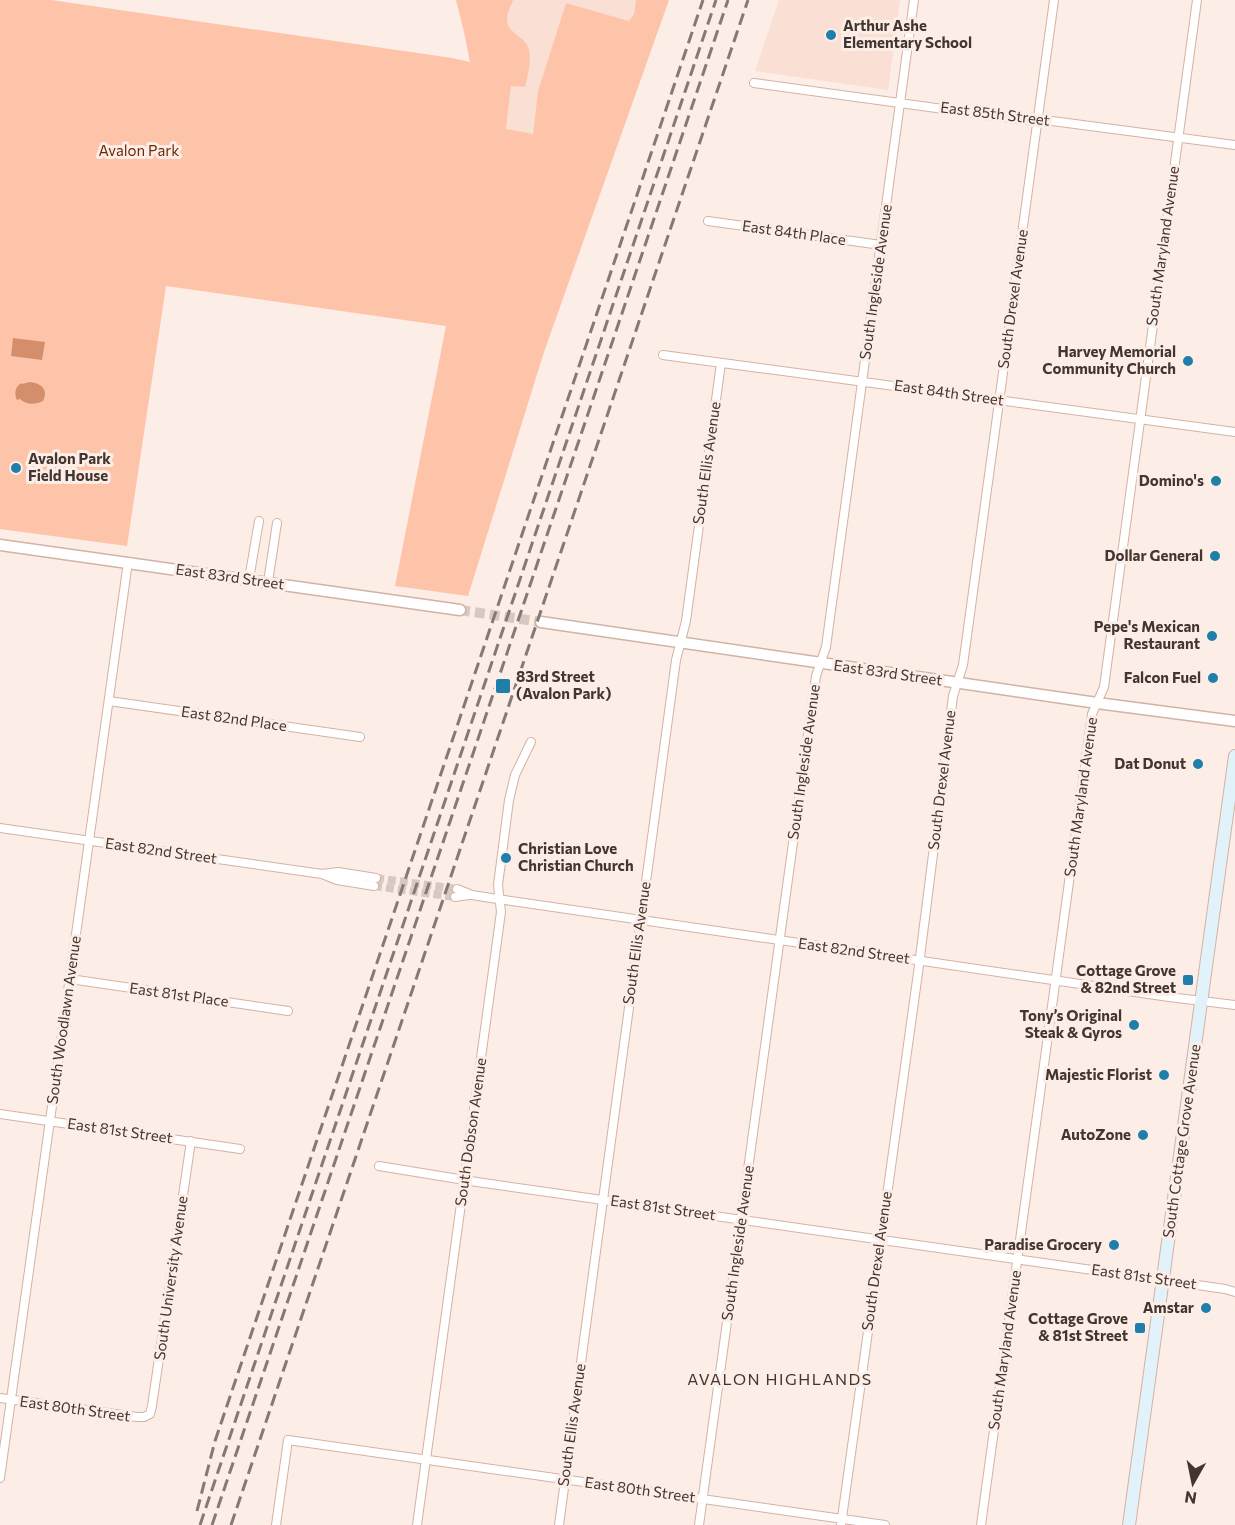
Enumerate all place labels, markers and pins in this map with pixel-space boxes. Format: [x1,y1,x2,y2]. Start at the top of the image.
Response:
place label: Arthur Ashe Elementary School [843,16,972,51]
marker: Arthur Ashe Elementary School [824,28,838,42]
place label: Harvey Memorial Community Church [1042,342,1176,377]
marker: Harvey Memorial Community Church [1181,354,1195,368]
place label: Avalon Park Field House [28,449,111,484]
marker: Avalon Park Field House [9,461,23,475]
place label: Domino's [1139,471,1204,489]
marker: Domino's [1209,474,1223,488]
place label: Dollar General [1104,546,1203,564]
marker: Dollar General [1208,549,1222,563]
place label: Pepe's Mexican Restaurant [1094,617,1200,652]
marker: Pepe's Mexican Restaurant [1205,629,1219,643]
place label: 83rd Street (Avalon Park) [516,667,611,702]
place label: Falcon Fuel [1124,668,1201,686]
marker: Falcon Fuel [1206,671,1220,685]
marker: 83rd Street (Avalon Park) [494,677,512,695]
place label: Dat Donut [1114,754,1186,772]
marker: Dat Donut [1191,757,1205,771]
place label: Christian Love Christian Church [518,839,634,874]
marker: Christian Love Christian Church [499,851,513,865]
place label: Cottage Grove & 82nd Street [1076,961,1176,996]
marker: Cottage Grove & 82nd Street [1181,973,1195,987]
place label: Tony’s Original Steak & Gyros [1019,1006,1122,1041]
marker: Tony’s Original Steak & Gyros [1127,1018,1141,1032]
place label: Majestic Florist [1045,1065,1152,1083]
marker: Majestic Florist [1157,1068,1171,1082]
place label: AutoZone [1061,1125,1131,1143]
marker: AutoZone [1136,1128,1150,1142]
place label: Paradise Grocery [984,1235,1103,1253]
marker: Paradise Grocery [1107,1238,1121,1252]
place label: Amstar [1143,1298,1194,1316]
marker: Amstar [1199,1301,1213,1315]
place label: Cottage Grove & 81st Street [1028,1309,1128,1344]
marker: Cottage Grove & 81st Street [1133,1321,1147,1335]

